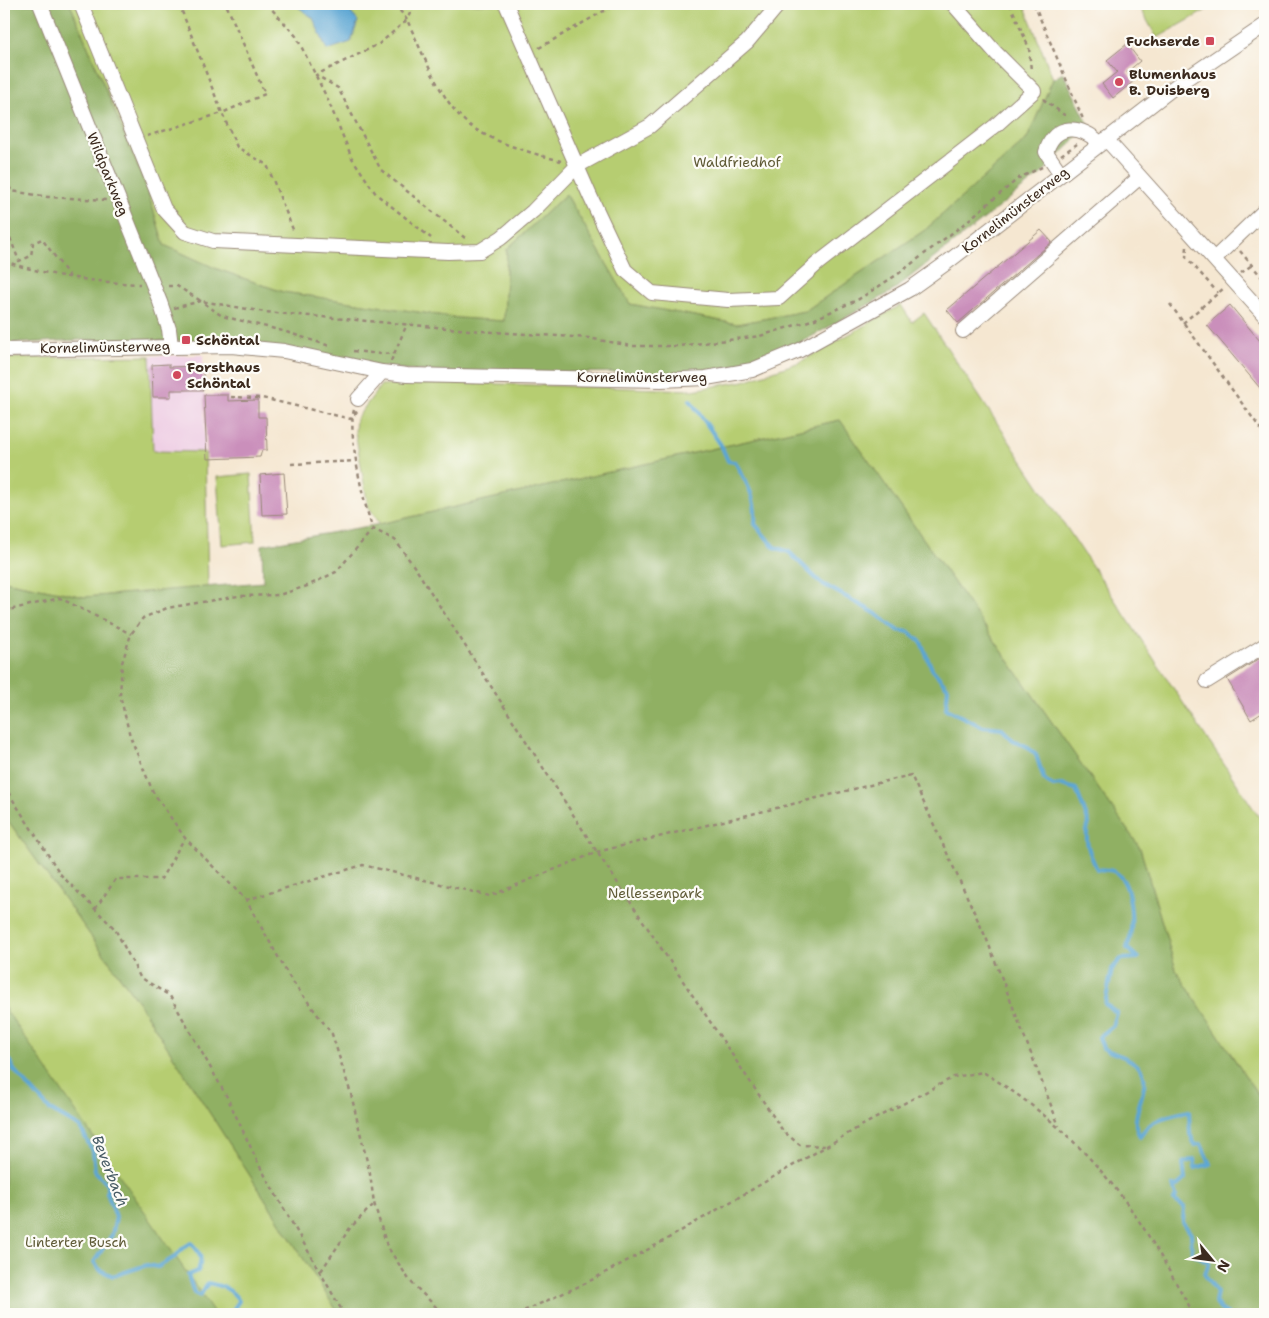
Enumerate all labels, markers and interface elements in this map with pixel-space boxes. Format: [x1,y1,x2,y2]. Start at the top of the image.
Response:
place label: Fuchserde [1126,32,1200,50]
marker: Fuchserde [1204,35,1216,47]
place label: Blumenhaus B. Duisberg [1129,65,1216,99]
marker: Blumenhaus B. Duisberg [1113,76,1125,88]
street label: Wildparkweg [83,129,133,219]
park label: Waldfriedhof [693,153,782,171]
street label: Kornelimünsterweg [958,163,1072,257]
place label: Schöntal [196,331,260,349]
marker: Schöntal [180,334,192,346]
street label: Kornelimünsterweg [40,337,170,357]
place label: Forsthaus Schöntal [187,358,260,392]
street label: Kornelimünsterweg [577,368,707,386]
marker: Forsthaus Schöntal [171,369,183,381]
park label: Nellessenpark [608,884,702,902]
water label: Beverbach [87,1132,133,1210]
park label: Linterter Busch [25,1233,127,1251]
north arrow [1186,1236,1236,1286]
text: N [1213,1257,1234,1276]

